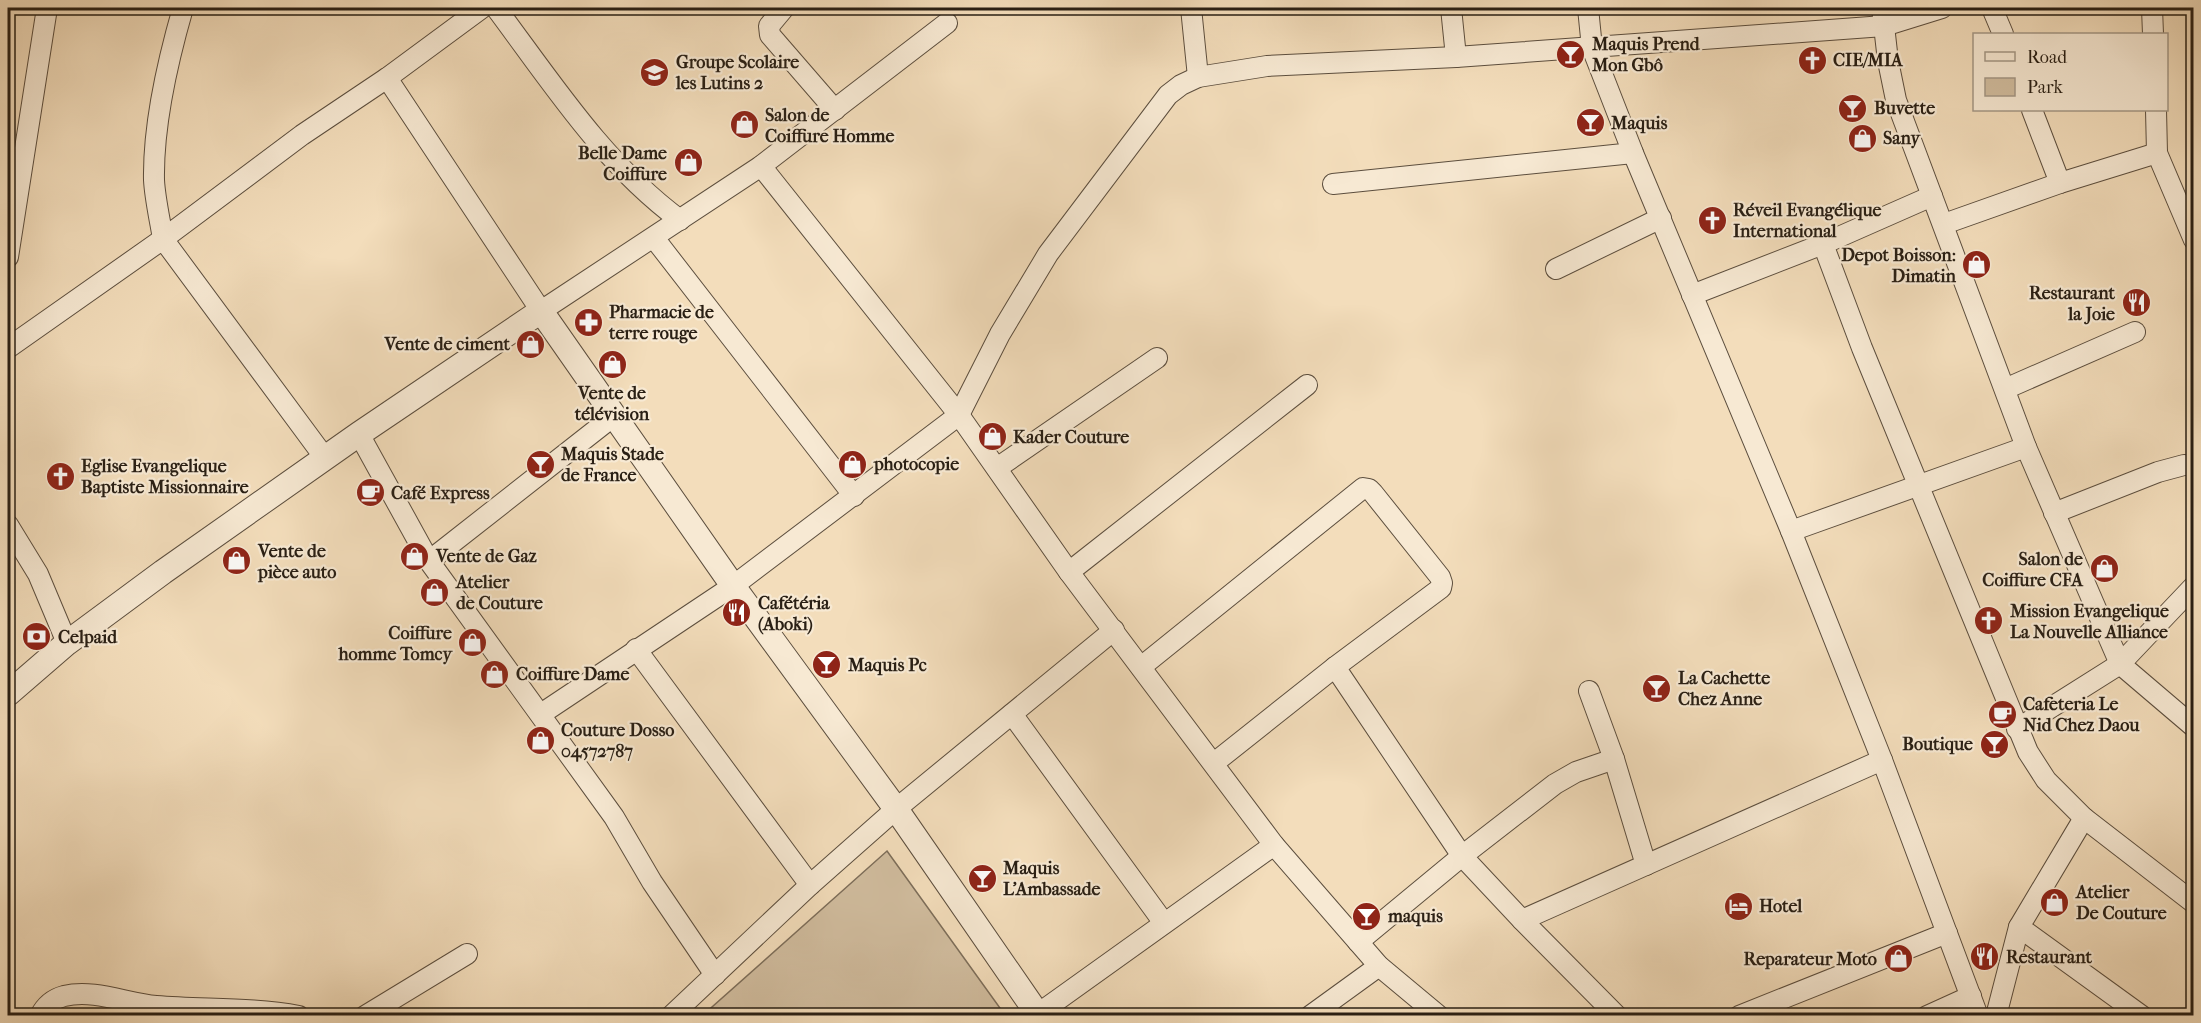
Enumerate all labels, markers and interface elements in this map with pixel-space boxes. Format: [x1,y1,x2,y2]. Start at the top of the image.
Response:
legend [1973,33,2168,111]
place label: Maquis Prend Mon Gbô [1591,34,1701,76]
bar icon: Maquis Prend Mon Gbô [1555,38,1587,70]
church icon: CIE/MIA [1796,44,1828,76]
text: Road [2027,47,2067,68]
place label: CIE/MIA [1833,50,1904,71]
place label: Groupe Scolaire les Lutins 2 [675,52,799,94]
school or university icon: Groupe Scolaire les Lutins 2 [639,56,671,88]
text: Park [2027,77,2064,98]
bar icon: Buvette [1837,92,1869,124]
place label: Buvette [1874,98,1935,119]
place label: Salon de Coiffure Homme [765,105,894,147]
bar icon: Maquis [1574,107,1606,139]
shop icon: Salon de Coiffure Homme [728,109,760,141]
place label: Maquis [1610,113,1668,134]
shop icon: Sany [1846,122,1878,154]
place label: Sany [1883,128,1922,149]
place label: Belle Dame Coiffure [578,143,667,185]
shop icon: Belle Dame Coiffure [672,147,704,179]
place label: Réveil Evangélique International [1733,200,1882,242]
church icon: Réveil Evangélique International [1696,204,1728,236]
place label: Depot Boisson: Dimatin [1841,245,1957,287]
shop icon: Depot Boisson: Dimatin [1961,249,1993,281]
place label: Restaurant la Joie [2029,283,2116,325]
restaurant icon: Restaurant la Joie [2120,287,2152,319]
place label: Pharmacie de terre rouge [608,302,714,344]
pharmacy icon: Pharmacie de terre rouge [572,306,604,338]
shop icon: Vente de ciment [515,328,547,360]
place label: Vente de ciment [384,334,511,355]
shop icon: Vente de télévision [596,348,628,380]
place label: Vente de télévision [574,383,650,425]
shop icon: Kader Couture [976,421,1008,453]
place label: Kader Couture [1013,427,1129,448]
place label: Maquis Stade de France [560,444,664,486]
bar icon: Maquis Stade de France [524,448,556,480]
shop icon: photocopie [837,448,869,480]
place label: photocopie [873,454,959,475]
place label: Eglise Evangelique Baptiste Missionnaire [81,456,249,498]
church icon: Eglise Evangelique Baptiste Missionnaire [44,460,76,492]
cafe icon: Café Express [354,477,386,509]
place label: Café Express [391,483,490,504]
shop icon: Vente de Gaz [399,540,431,572]
place label: Vente de pièce auto [257,541,336,583]
shop icon: Vente de pièce auto [221,545,253,577]
place label: Vente de Gaz [435,546,537,567]
place label: Salon de Coiffure CFA [1982,549,2084,591]
shop icon: Salon de Coiffure CFA [2088,553,2120,585]
place label: Atelier de Couture [455,572,543,614]
shop icon: Atelier de Couture [419,576,451,608]
place label: Cafétéria (Aboki) [758,593,830,635]
restaurant icon: Cafétéria (Aboki) [721,597,753,629]
place label: Mission Evangelique La Nouvelle Alliance [2009,601,2169,643]
church icon: Mission Evangelique La Nouvelle Alliance [1973,605,2005,637]
bank icon: Celpaid [21,621,53,653]
place label: Coiffure homme Tomcy [337,623,453,665]
place label: Celpaid [58,627,118,648]
shop icon: Coiffure homme Tomcy [457,627,489,659]
bar icon: Maquis Pc [811,649,843,681]
place label: Maquis Pc [847,655,927,676]
shop icon: Coiffure Dame [479,658,511,690]
place label: Coiffure Dame [516,664,629,685]
place label: La Cachette Chez Anne [1678,668,1770,710]
bar icon: La Cachette Chez Anne [1641,672,1673,704]
place label: Cafeteria Le Nid Chez Daou [2023,694,2140,736]
cafe icon: Cafeteria Le Nid Chez Daou [1986,698,2018,730]
place label: Couture Dosso 04572787 [561,720,674,762]
shop icon: Couture Dosso 04572787 [524,724,556,756]
bar icon: Boutique [1978,728,2010,760]
place label: Boutique [1902,734,1973,755]
place label: Maquis L'Ambassade [1002,858,1101,900]
bar icon: Maquis L'Ambassade [966,862,998,894]
place label: Atelier De Couture [2075,882,2167,924]
shop icon: Atelier De Couture [2039,886,2071,918]
hotel icon: Hotel [1722,890,1754,922]
place label: Hotel [1759,896,1803,917]
bar icon: maquis [1351,900,1383,932]
place label: maquis [1387,906,1443,927]
restaurant icon: Restaurant [1969,941,2001,973]
shop icon: Reparateur Moto [1882,943,1914,975]
place label: Restaurant [2006,947,2093,968]
place label: Reparateur Moto [1743,949,1877,970]

